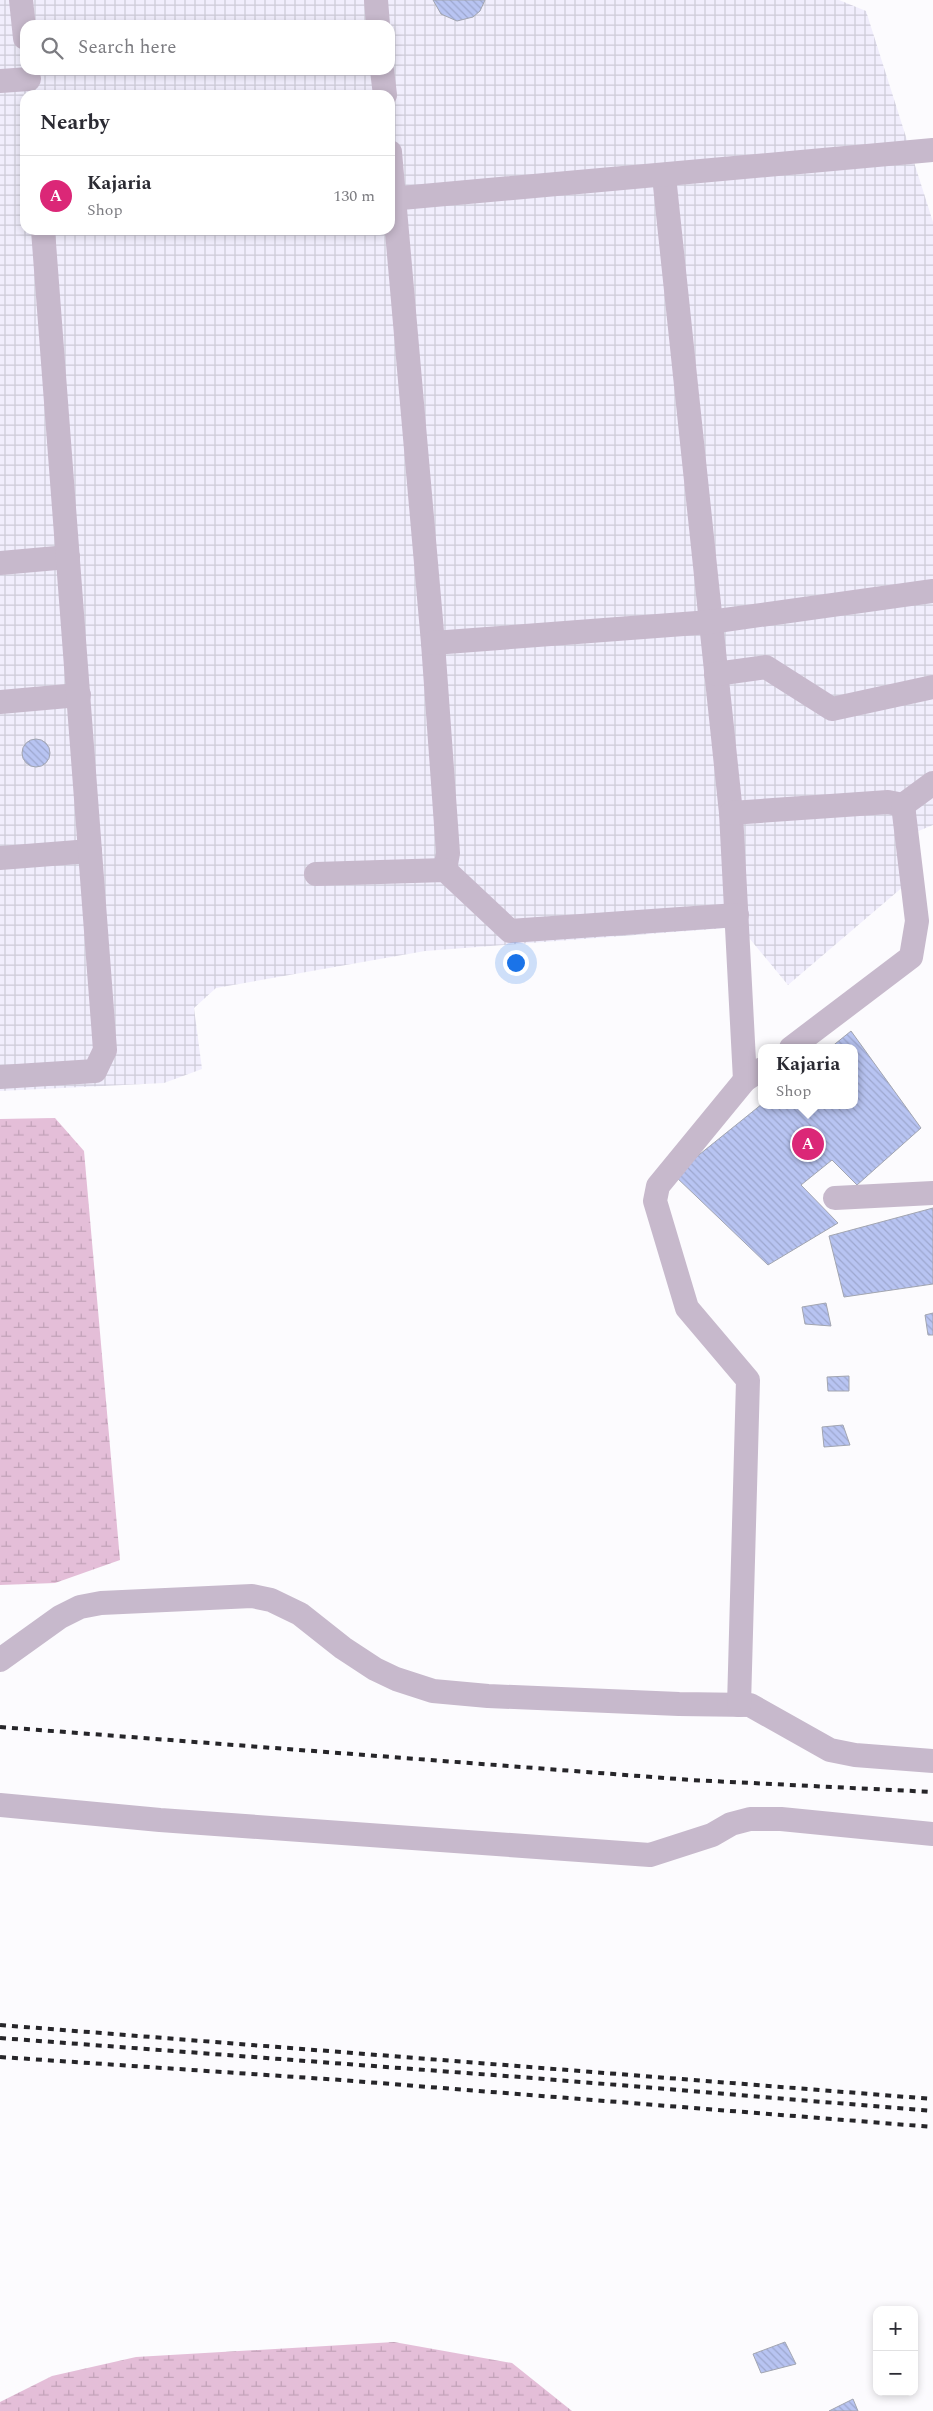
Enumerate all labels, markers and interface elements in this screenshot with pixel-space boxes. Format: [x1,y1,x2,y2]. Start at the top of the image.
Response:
search box [20,20,395,75]
text: Search here [78,33,177,62]
icon: search [38,34,66,62]
text: Nearby [40,107,110,139]
text: Kajaria [87,169,151,198]
text: A [50,184,62,208]
text: 130 m [333,184,375,208]
text: Shop [87,198,123,222]
your location [503,950,529,976]
popup [758,1044,858,1109]
text: Kajaria [776,1050,840,1079]
text: Shop [776,1079,811,1103]
pin: A [792,1125,824,1163]
map controls [873,2306,918,2396]
button: + [873,2306,918,2351]
button: − [873,2351,918,2396]

